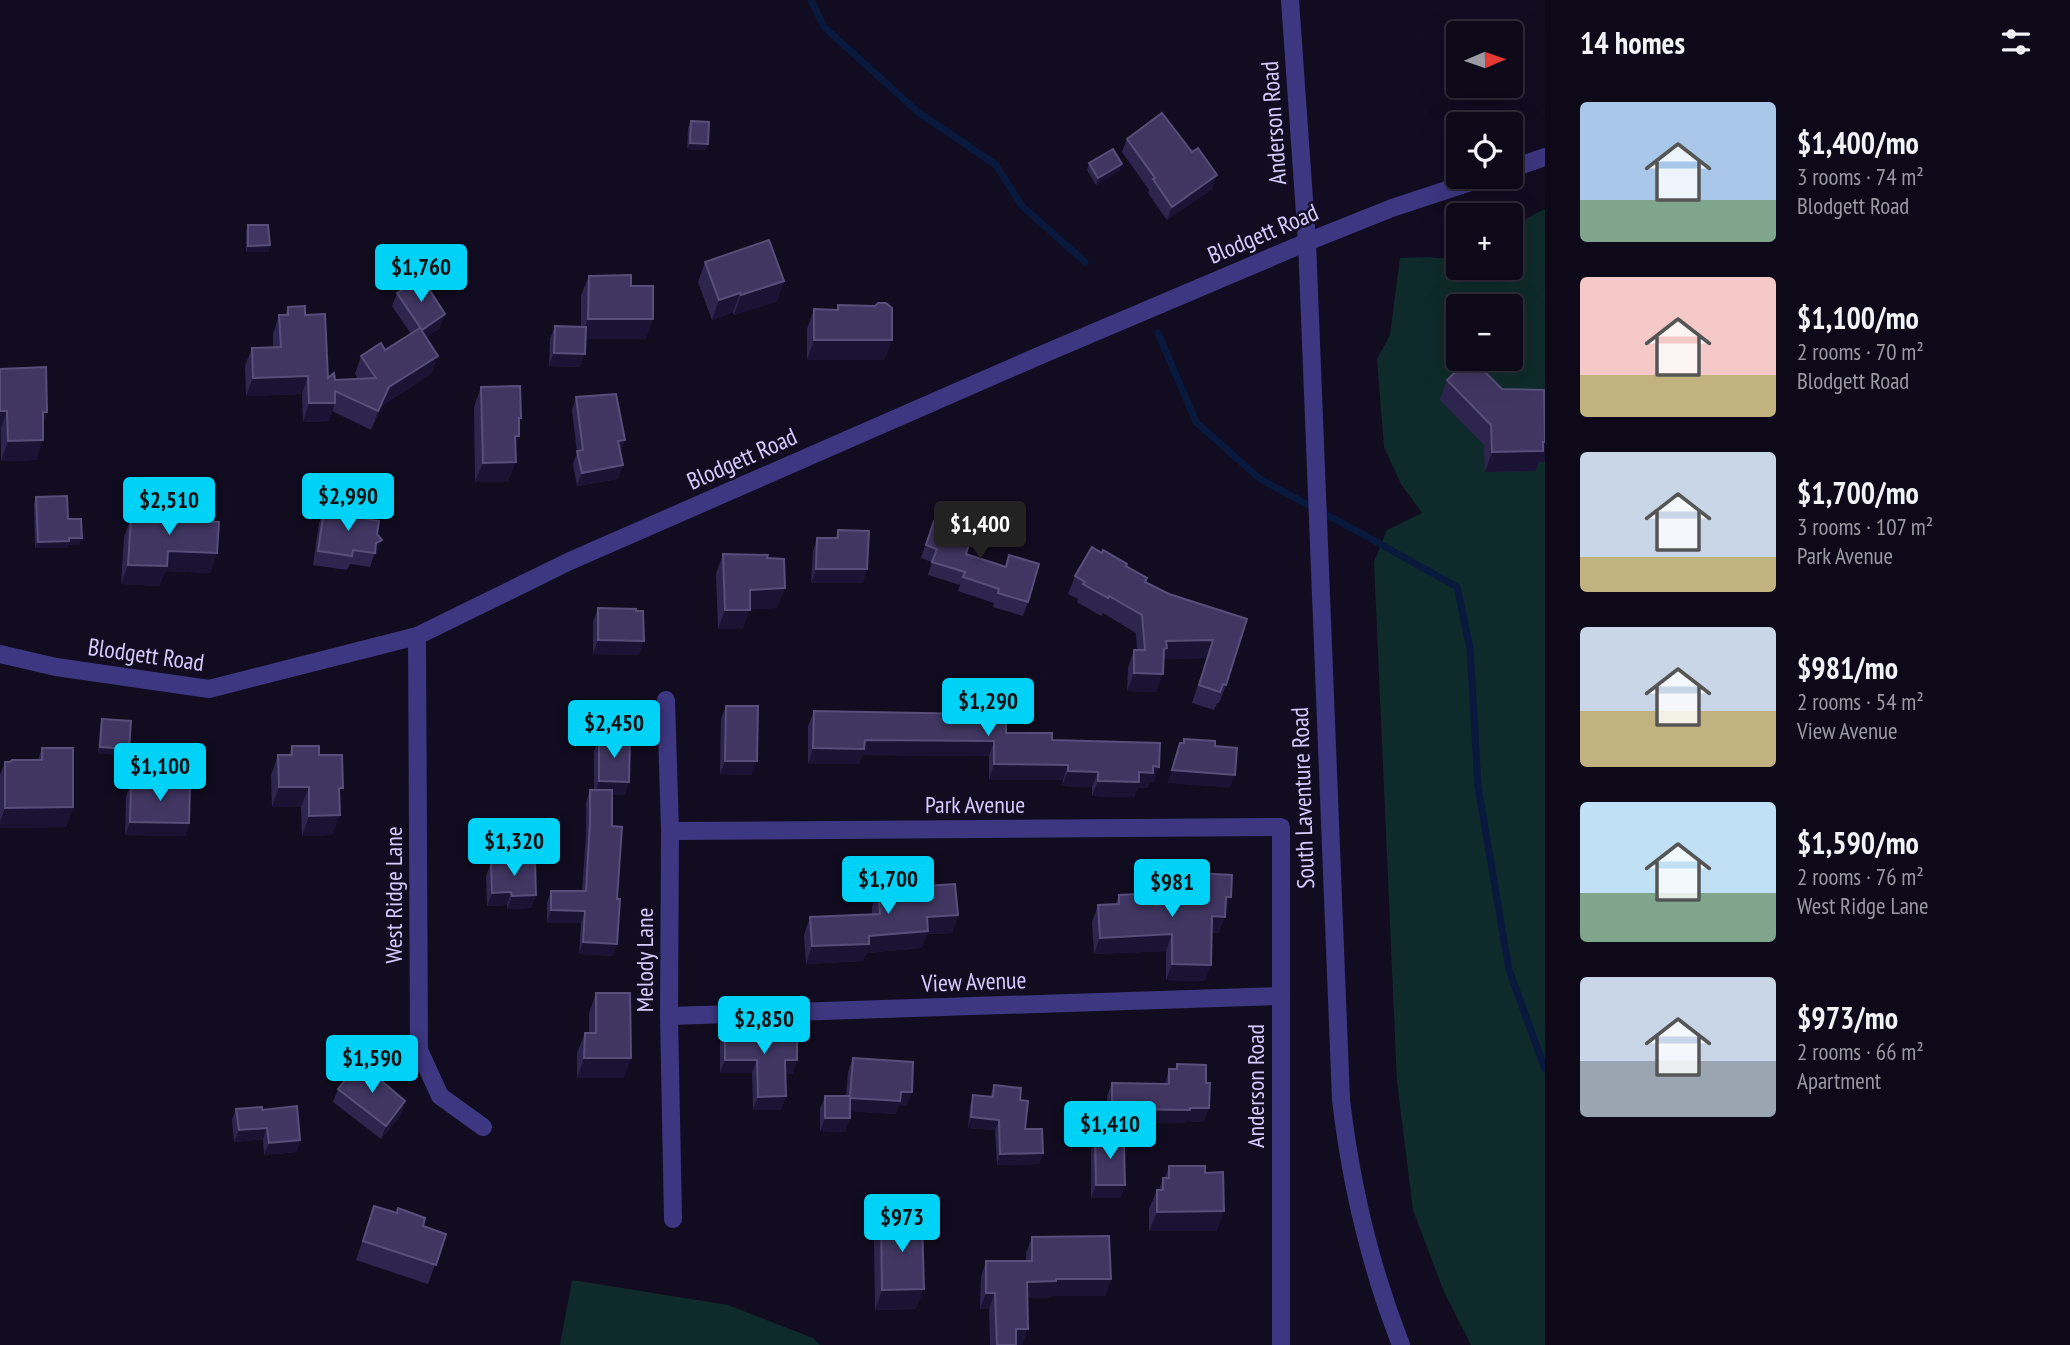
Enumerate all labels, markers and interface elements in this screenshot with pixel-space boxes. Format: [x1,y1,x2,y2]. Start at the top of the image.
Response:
north arrow [1446,21,1522,98]
map controls [1446,21,1523,371]
text: 14 homes [1580,23,1685,62]
icon: filters [1997,23,2035,61]
street label: Anderson Road [1254,60,1293,186]
button: locate [1446,112,1523,189]
text: $1,400/mo [1797,123,1919,162]
icon: home [1636,130,1720,214]
text: 3 rooms · 74 m² [1797,162,1924,191]
text: Blodgett Road [1797,191,1909,220]
street label: Blodgett Road [1203,196,1323,271]
button: + [1446,203,1523,280]
pin: $1,760 [364,244,478,304]
text: $1,760 [391,252,451,281]
button: − [1446,294,1523,371]
text: $1,100/mo [1797,298,1919,337]
icon: home [1636,305,1720,389]
text: 2 rooms · 70 m² [1797,337,1924,366]
text: Blodgett Road [1797,366,1909,395]
street label: Blodgett Road [682,421,802,497]
text: $1,700/mo [1797,473,1919,512]
pin: $2,990 [291,474,405,533]
pin: $2,510 [112,477,226,537]
icon: home [1636,480,1720,564]
text: $2,990 [318,481,378,510]
text: $2,510 [139,485,199,514]
pin: $1,400 [923,502,1037,561]
text: $1,400 [950,509,1010,538]
text: 3 rooms · 107 m² [1797,512,1933,541]
text: Park Avenue [1797,541,1893,570]
street label: Blodgett Road [86,631,206,678]
text: $981/mo [1797,648,1898,687]
icon: home [1636,655,1720,739]
pin: $1,290 [931,678,1045,738]
text: $1,290 [958,686,1018,715]
text: 2 rooms · 54 m² [1797,687,1924,716]
pin: $2,450 [557,700,671,760]
street label: South Laventure Road [1284,707,1321,889]
text: $2,450 [584,708,644,737]
text: View Avenue [1797,716,1898,745]
pin: $1,100 [103,744,217,803]
text: $1,100 [130,751,190,780]
street label: Park Avenue [925,789,1025,820]
pin: $1,320 [457,818,571,878]
text: $1,590/mo [1797,823,1919,862]
street label: West Ridge Lane [378,826,409,964]
text: $1,320 [484,826,544,855]
icon: home [1636,830,1720,914]
pin: $1,700 [831,856,945,916]
pin: $981 [1131,860,1213,919]
text: 2 rooms · 76 m² [1797,862,1924,891]
text: $1,700 [858,864,918,893]
text: $981 [1150,867,1194,896]
text: West Ridge Lane [1797,891,1928,920]
street label: Melody Lane [629,908,660,1012]
street label: View Avenue [920,964,1027,999]
pin: $2,850 [707,996,821,1056]
text: $973/mo [1797,998,1898,1037]
text: $2,850 [734,1004,794,1033]
icon: home [1636,1005,1720,1089]
street label: Anderson Road [1240,1024,1271,1148]
pin: $1,590 [315,1036,429,1095]
text: 2 rooms · 66 m² [1797,1037,1924,1066]
text: $1,590 [342,1043,402,1072]
text: Apartment [1797,1066,1881,1095]
pin: $1,410 [1053,1102,1167,1161]
text: $1,410 [1080,1109,1140,1138]
pin: $973 [861,1194,943,1254]
text: $973 [880,1202,924,1231]

